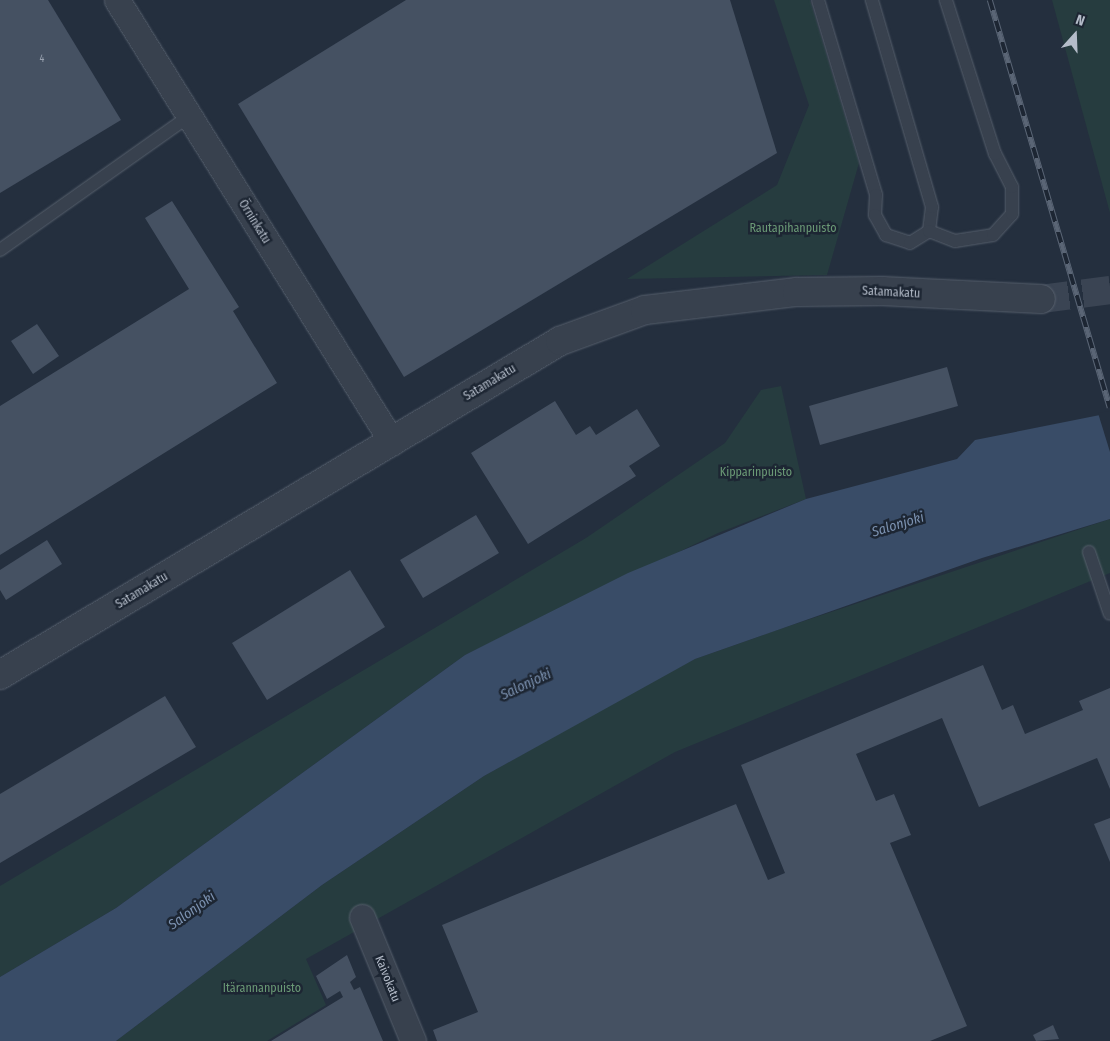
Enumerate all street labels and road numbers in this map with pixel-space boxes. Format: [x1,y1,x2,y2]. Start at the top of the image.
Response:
street label: Örninkatu [235,197,273,247]
street label: Satamakatu [862,284,920,302]
street label: Satamakatu [461,362,519,404]
street label: Satamakatu [113,570,171,612]
street label: Kaivokatu [371,954,403,1004]

